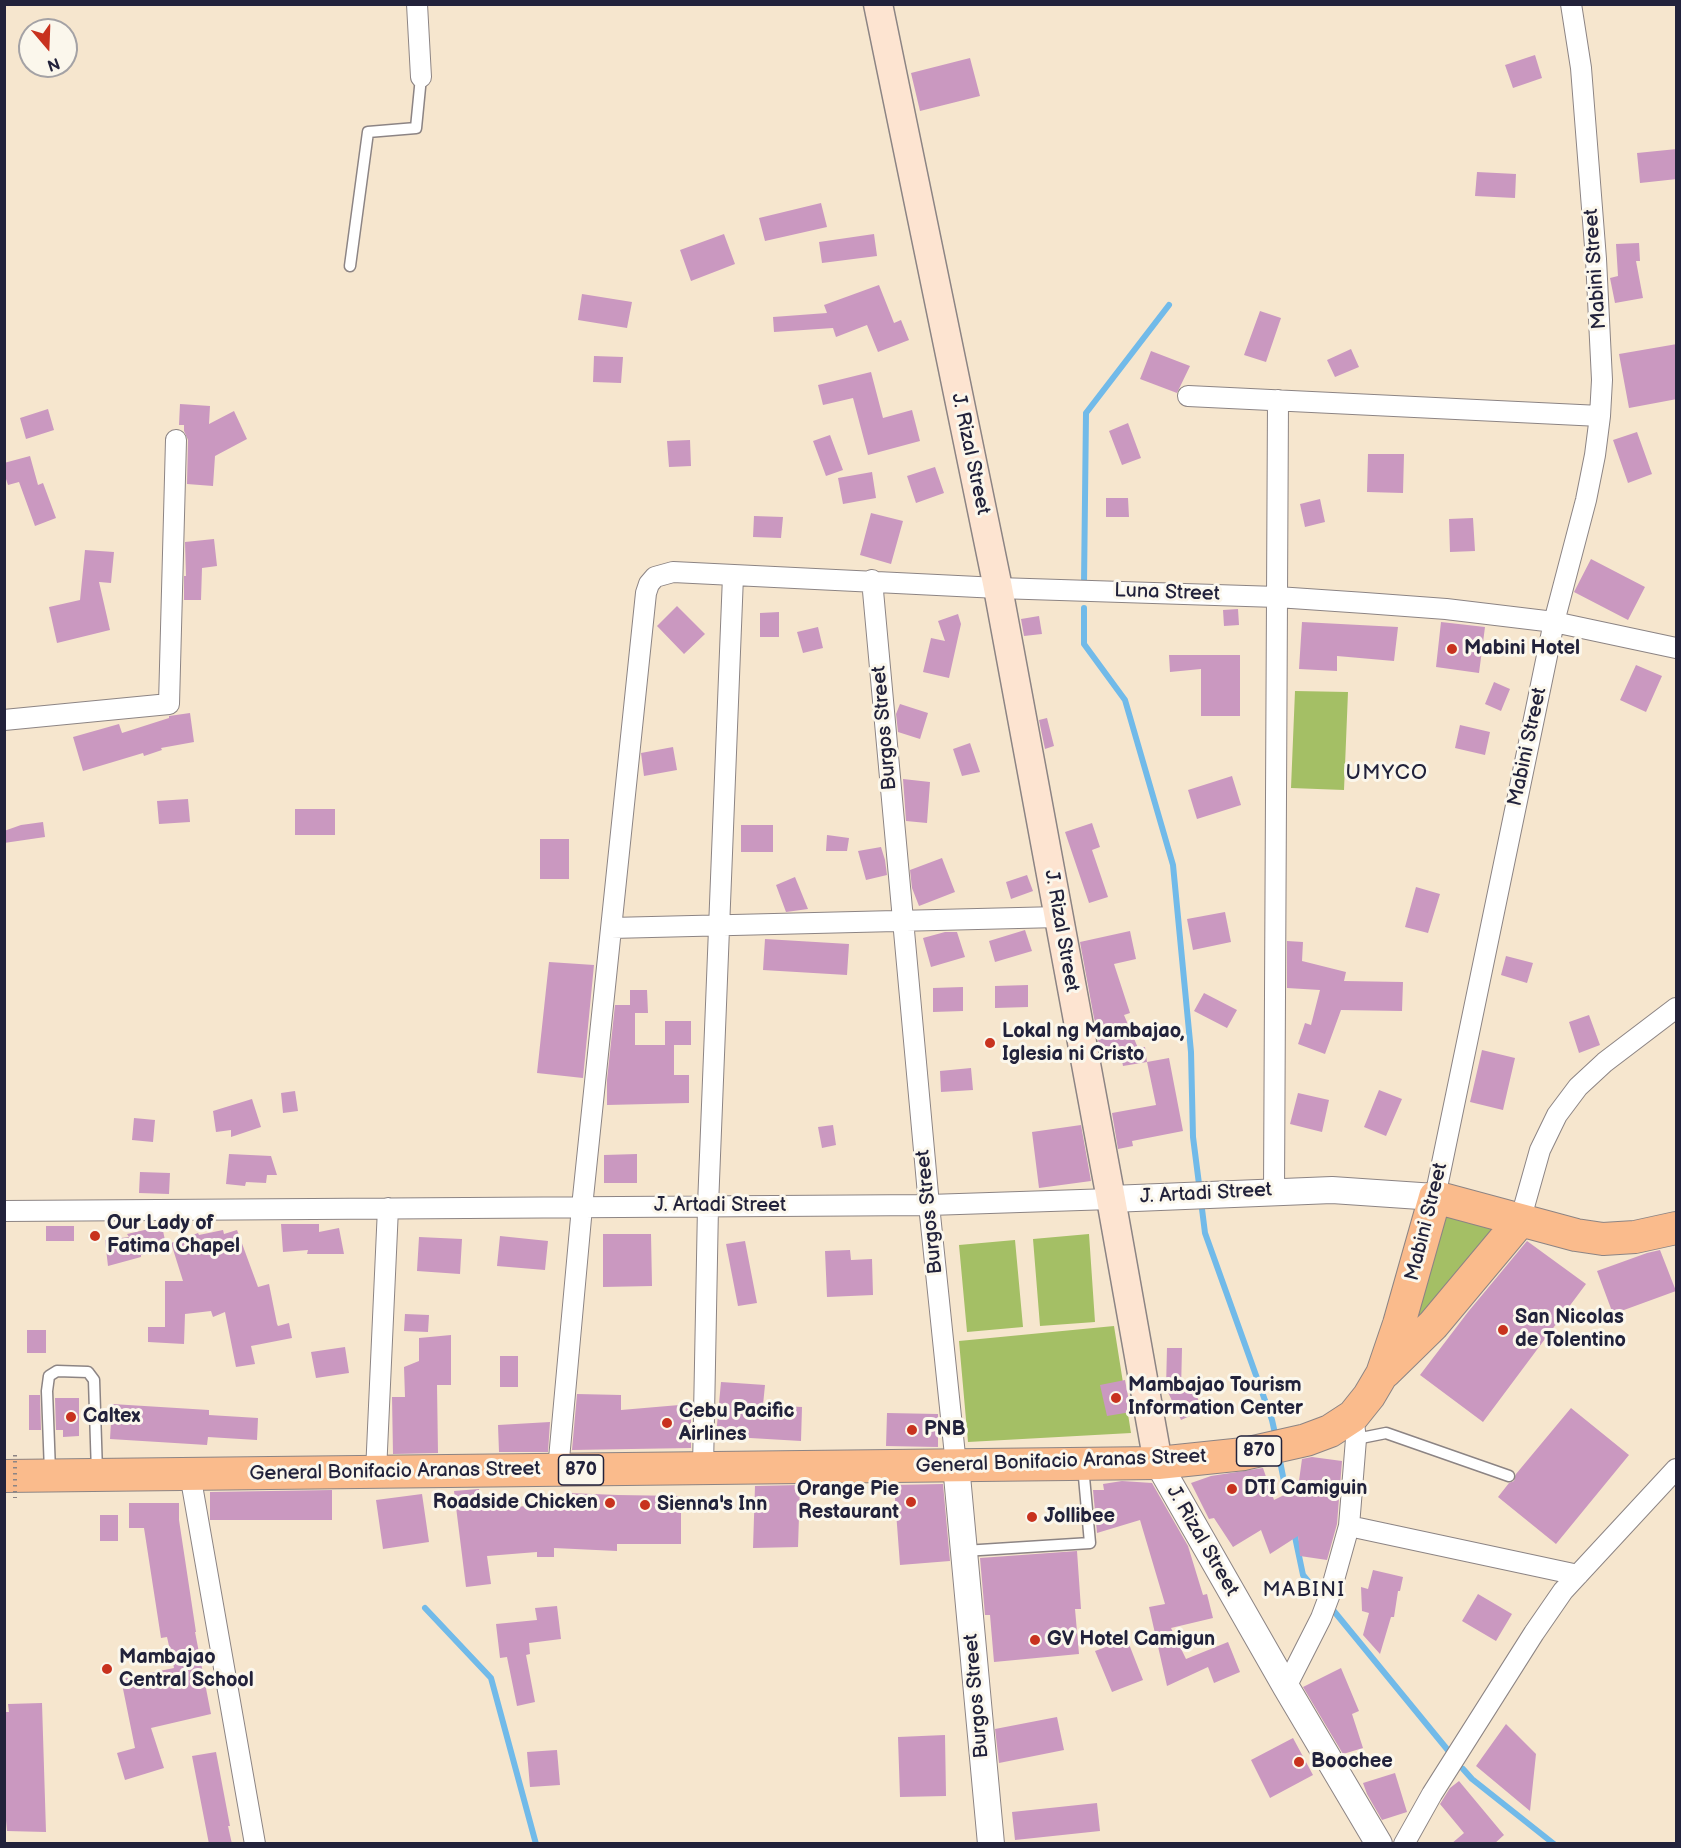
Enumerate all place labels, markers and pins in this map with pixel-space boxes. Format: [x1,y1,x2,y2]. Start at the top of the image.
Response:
place label: Mabini Hotel [1464,637,1580,661]
marker: Mabini Hotel [1445,642,1459,656]
place label: Lokal ng Mambajao, Iglesia ni Cristo [1002,1020,1185,1067]
marker: Lokal ng Mambajao, Iglesia ni Cristo [983,1036,997,1050]
place label: Our Lady of Fatima Chapel [107,1212,240,1259]
marker: Our Lady of Fatima Chapel [88,1229,102,1243]
place label: San Nicolas de Tolentino [1515,1306,1626,1353]
marker: San Nicolas de Tolentino [1496,1323,1510,1337]
place label: Mambajao Tourism Information Center [1128,1374,1303,1421]
marker: Mambajao Tourism Information Center [1109,1391,1123,1405]
place label: Cebu Pacific Airlines [679,1400,794,1447]
place label: Caltex [83,1405,140,1429]
marker: Caltex [64,1410,78,1424]
marker: Cebu Pacific Airlines [660,1416,674,1430]
place label: PNB [924,1418,966,1442]
marker: PNB [905,1423,919,1437]
place label: DTI Camiguin [1244,1477,1367,1501]
place label: Orange Pie Restaurant [797,1478,899,1525]
marker: DTI Camiguin [1225,1482,1239,1496]
place label: Roadside Chicken [433,1491,598,1515]
place label: Sienna's Inn [657,1493,767,1517]
marker: Orange Pie Restaurant [904,1495,918,1509]
marker: Roadside Chicken [603,1496,617,1510]
marker: Sienna's Inn [638,1498,652,1512]
place label: Jollibee [1044,1505,1115,1529]
marker: Jollibee [1025,1510,1039,1524]
place label: GV Hotel Camigun [1047,1628,1215,1652]
marker: GV Hotel Camigun [1028,1633,1042,1647]
place label: Mambajao Central School [119,1646,254,1693]
marker: Mambajao Central School [100,1662,114,1676]
place label: Boochee [1311,1750,1393,1774]
marker: Boochee [1292,1755,1306,1769]

